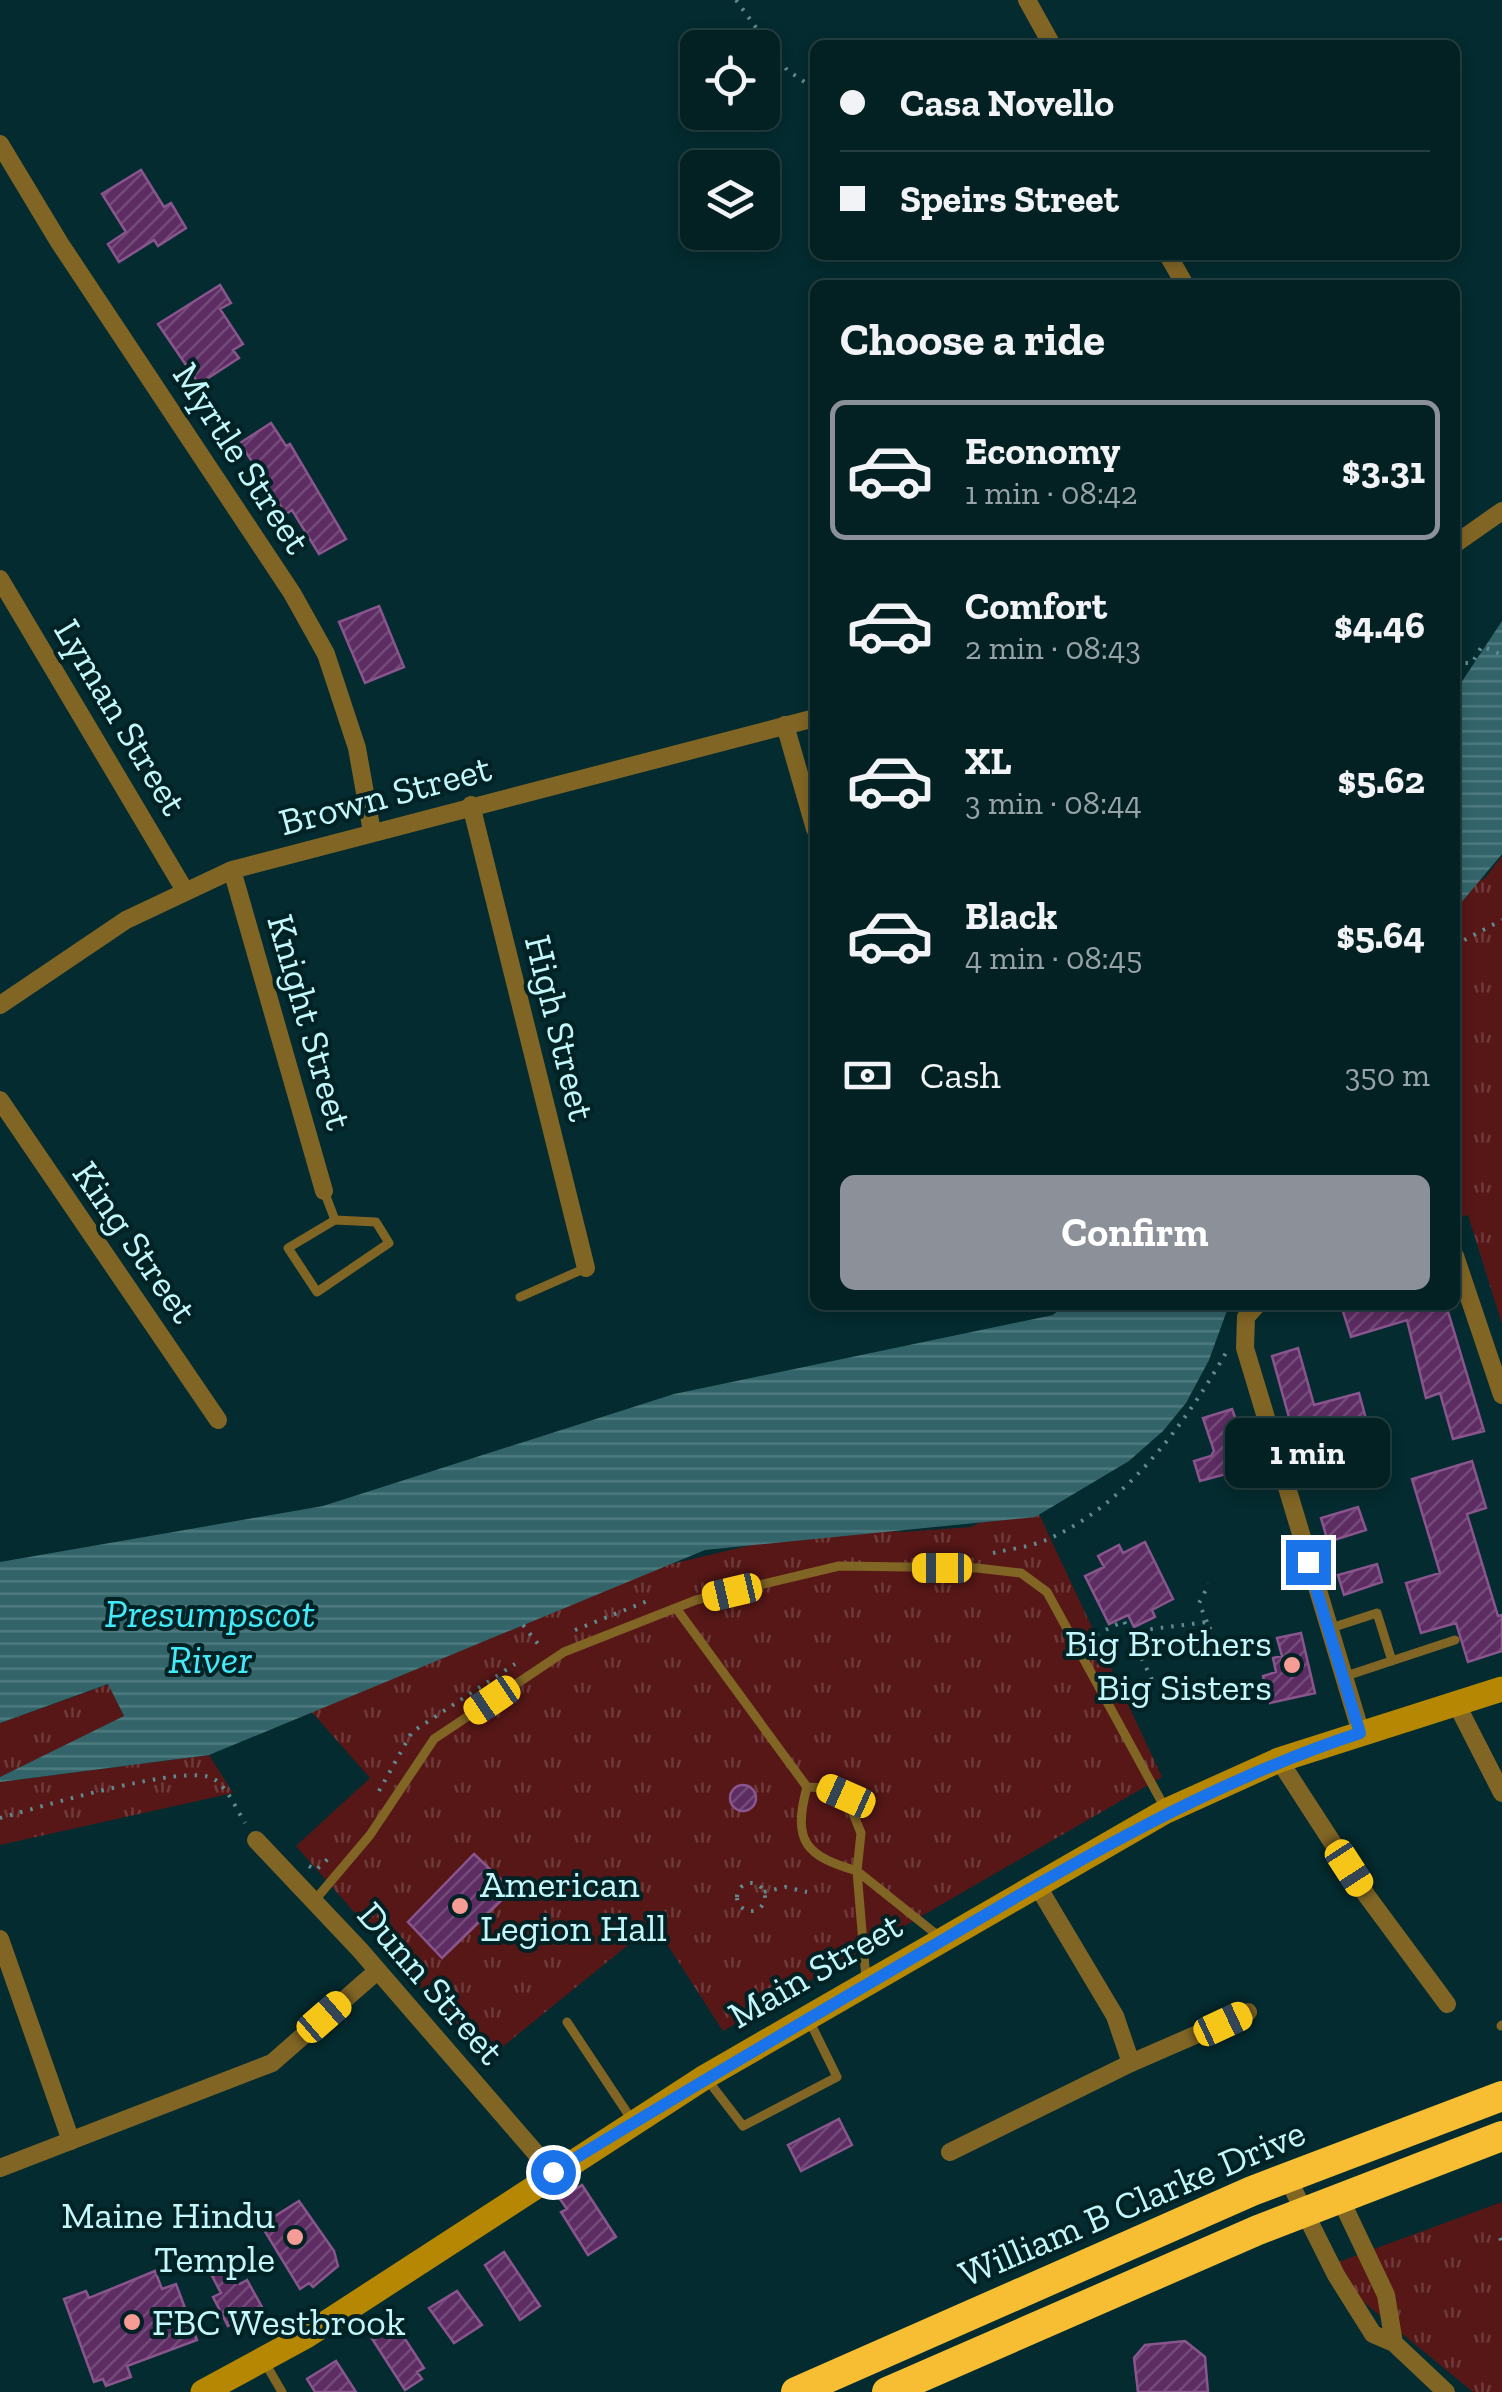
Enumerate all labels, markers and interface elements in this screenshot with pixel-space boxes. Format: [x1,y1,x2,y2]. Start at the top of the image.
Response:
map controls [680,30,780,250]
button: locate [680,30,780,130]
text: Casa Novello [900,80,1114,126]
button: layers [680,150,780,250]
text: Speirs Street [900,176,1119,222]
text: Choose a ride [840,313,1105,367]
street label: Myrtle Street [163,354,321,562]
icon: car [845,425,935,515]
text: Economy [965,428,1120,474]
text: $3.31 [1342,447,1425,493]
text: 1 min · 08:42 [965,474,1138,512]
icon: car [845,580,935,670]
text: Comfort [965,583,1107,629]
text: $4.46 [1334,602,1425,648]
street label: Lyman Street [45,611,197,823]
text: 2 min · 08:43 [965,629,1141,667]
icon: car [845,735,935,825]
text: XL [965,738,1012,784]
street label: Brown Street [274,745,496,845]
text: $5.62 [1338,757,1425,803]
text: 3 min · 08:44 [965,784,1142,822]
icon: car [845,890,935,980]
text: Black [965,893,1058,939]
street label: Knight Street [257,909,363,1135]
text: $5.64 [1336,912,1425,958]
street label: High Street [515,930,605,1126]
text: 4 min · 08:45 [965,939,1142,977]
icon: cash [840,1048,895,1103]
text: Cash [920,1052,1001,1098]
text: 350 m [1345,1056,1430,1094]
street label: King Street [63,1152,207,1332]
button: Confirm [840,1175,1430,1290]
callout: 1 min [1226,1417,1390,1487]
text: 1 min [1270,1434,1345,1472]
route end [1286,1540,1331,1585]
car [912,1553,972,1583]
car [699,1571,765,1613]
water label: Presumpscot River [105,1589,315,1683]
place label: Big Brothers Big Sisters [1065,1620,1272,1710]
marker: Big Brothers Big Sisters [1281,1654,1303,1676]
car [459,1671,525,1729]
car [812,1770,880,1822]
car [1320,1835,1378,1901]
place label: American Legion Hall [480,1861,667,1951]
street label: Dunn Street [348,1892,514,2074]
marker: American Legion Hall [449,1895,471,1917]
street label: Main Street [720,1902,910,2038]
car [292,1986,356,2048]
car [1189,1998,1257,2050]
street label: William B Clarke Drive [952,2109,1312,2297]
route start [531,2150,576,2195]
place label: Maine Hindu Temple [61,2192,275,2282]
marker: Maine Hindu Temple [284,2226,306,2248]
place label: FBC Westbrook [152,2299,406,2345]
marker: FBC Westbrook [121,2311,143,2333]

